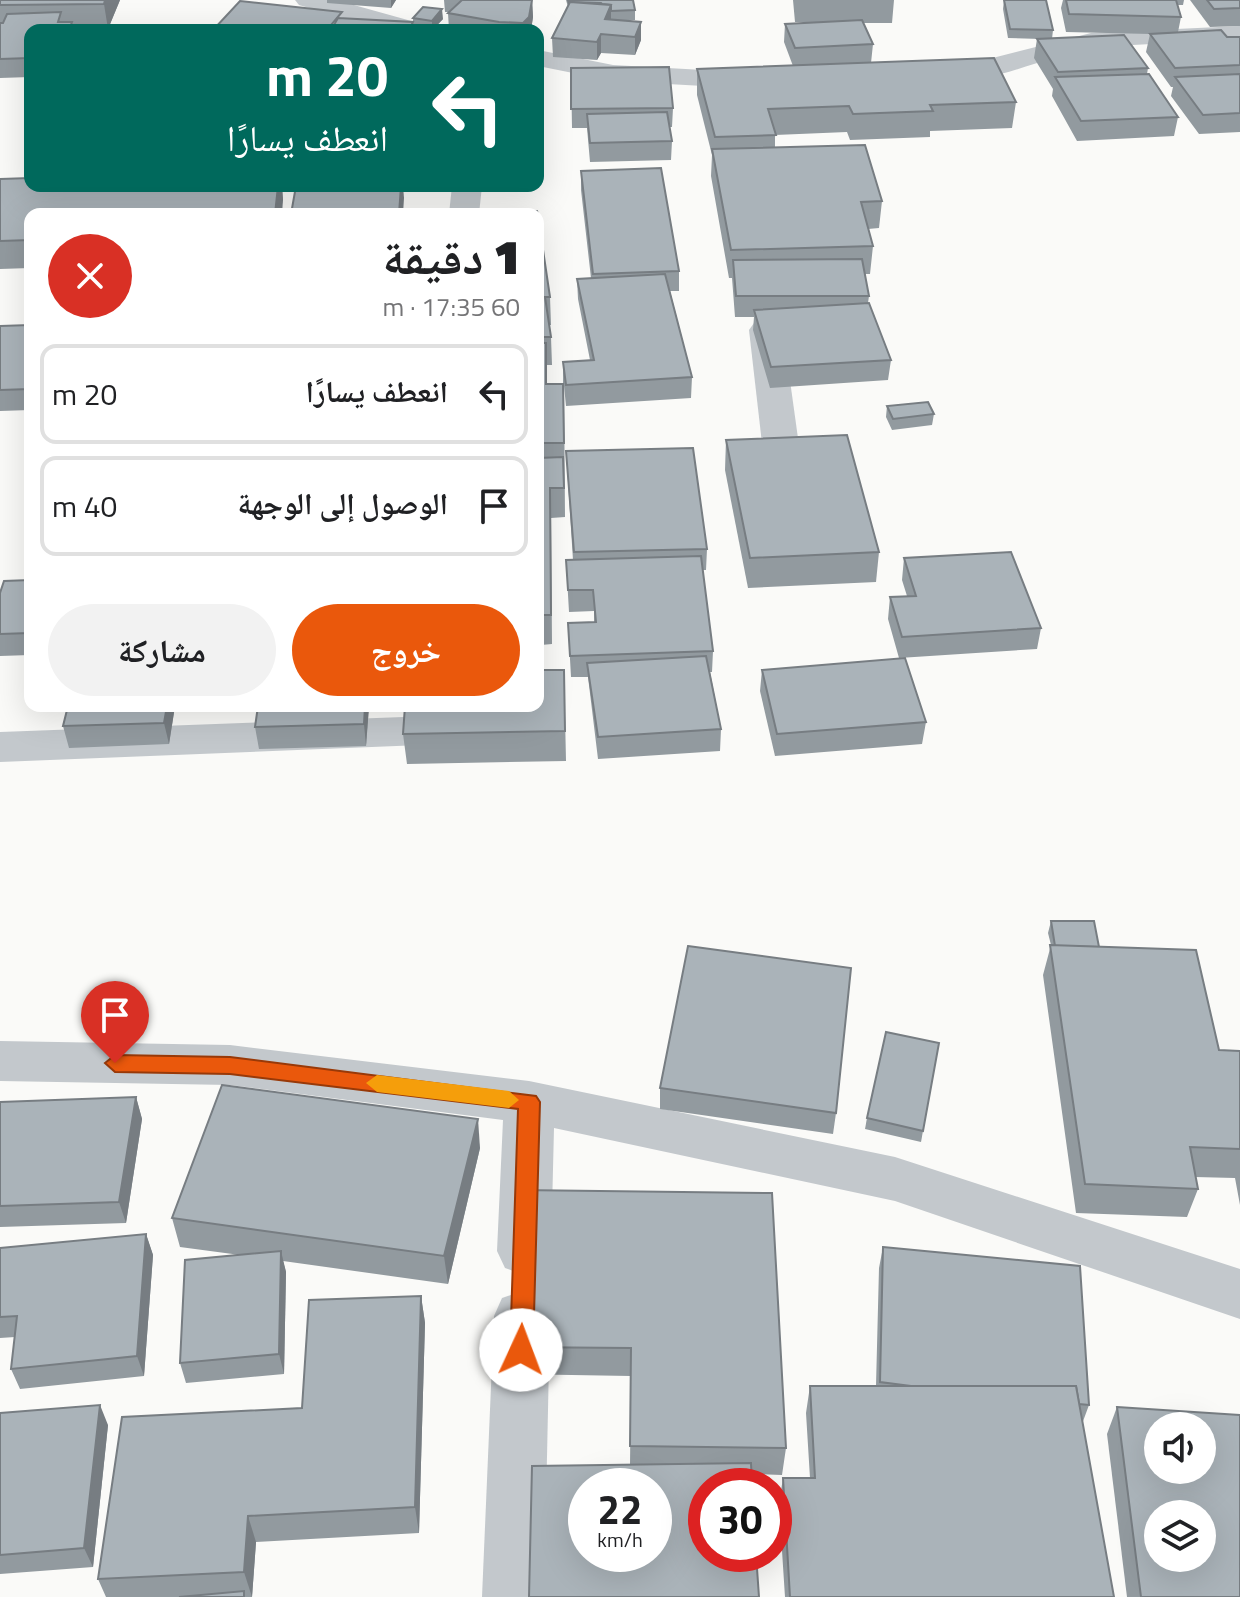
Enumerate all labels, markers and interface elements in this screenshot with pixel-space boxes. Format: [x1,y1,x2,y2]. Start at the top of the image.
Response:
text: 20 m [266,33,388,118]
icon: left [416,56,520,160]
text: انعطف يسارًا [227,110,388,165]
text: 1 دقيقة [382,220,520,293]
button: close [48,234,132,318]
text: 60 m · 17:35 [382,287,520,326]
text: انعطف يسارًا [305,368,448,414]
text: 20 m [52,371,117,417]
icon: left [472,372,516,416]
text: الوصول إلى الوجهة [238,480,448,526]
text: 40 m [52,483,117,529]
icon: arrive [472,484,516,528]
button: مشاركة [48,604,276,696]
button: خروج [292,604,520,696]
pin [81,981,149,1063]
icon: arrive [93,993,137,1037]
position arrow [479,1308,563,1392]
map controls [1144,1412,1216,1572]
button: sound [1144,1412,1216,1484]
speed limit sign: 30 [688,1468,792,1572]
text: 22 [598,1479,642,1540]
button: layers [1144,1500,1216,1572]
text: km/h [597,1524,643,1555]

